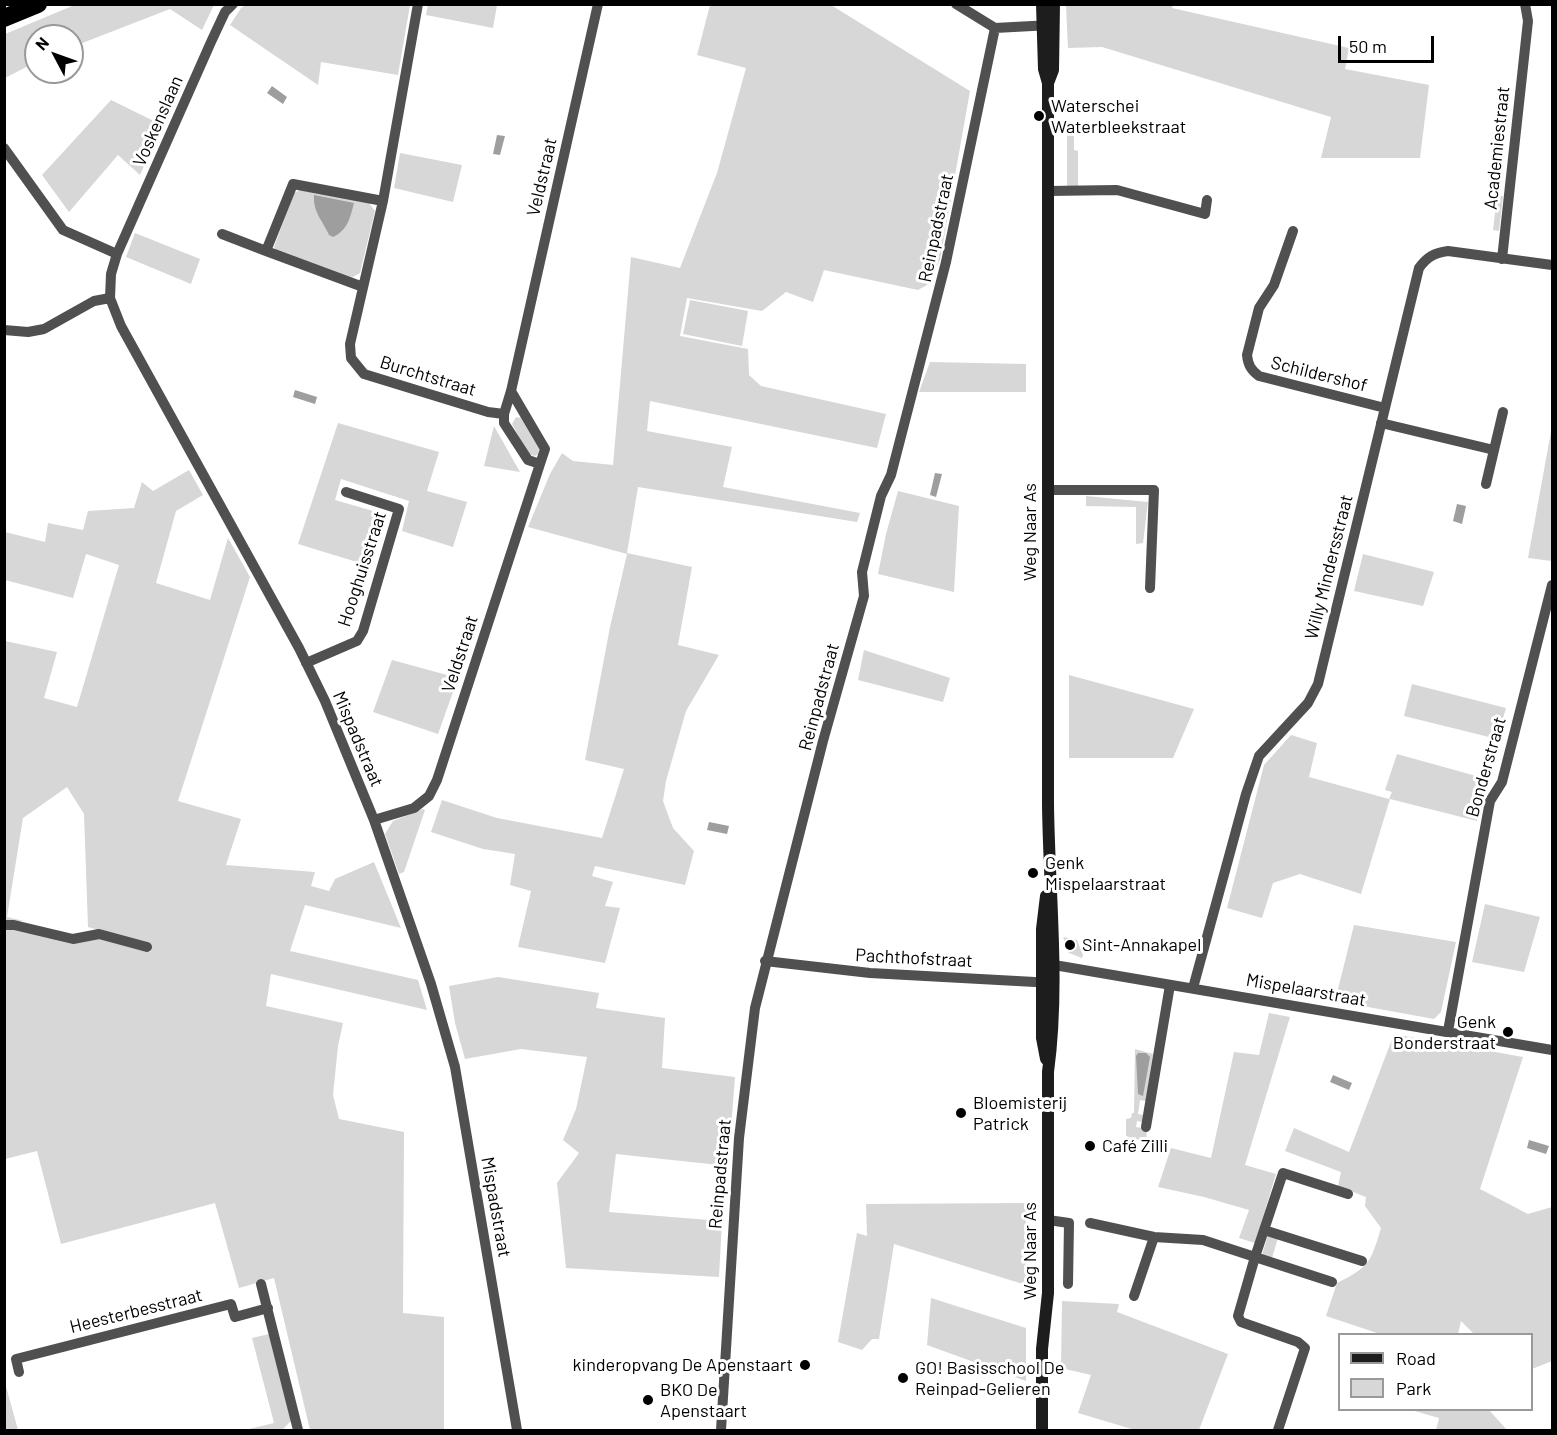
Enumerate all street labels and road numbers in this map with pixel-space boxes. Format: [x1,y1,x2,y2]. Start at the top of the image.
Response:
street label: Voskenslaan [128,72,188,170]
street label: Academiestraat [1480,85,1514,211]
street label: Veldstraat [522,136,562,218]
street label: Reinpadstraat [914,172,958,284]
street label: Burchtstraat [377,351,479,401]
street label: Schildershof [1269,352,1369,396]
street label: Weg Naar As [1019,483,1041,581]
street label: Willy Mindersstraat [1301,492,1357,642]
street label: Hooghuisstraat [333,509,391,629]
street label: Veldstraat [437,613,483,695]
street label: Reinpadstraat [794,641,844,753]
street label: Mispadstraat [328,688,388,790]
street label: Bonderstraat [1461,714,1511,820]
street label: Pachthofstraat [855,944,973,972]
street label: Mispelaarstraat [1244,969,1368,1011]
street label: Reinpadstraat [704,1118,736,1230]
street label: Mispadstraat [477,1155,515,1259]
street label: Weg Naar As [1019,1202,1041,1300]
street label: Heesterbesstraat [67,1284,205,1338]

